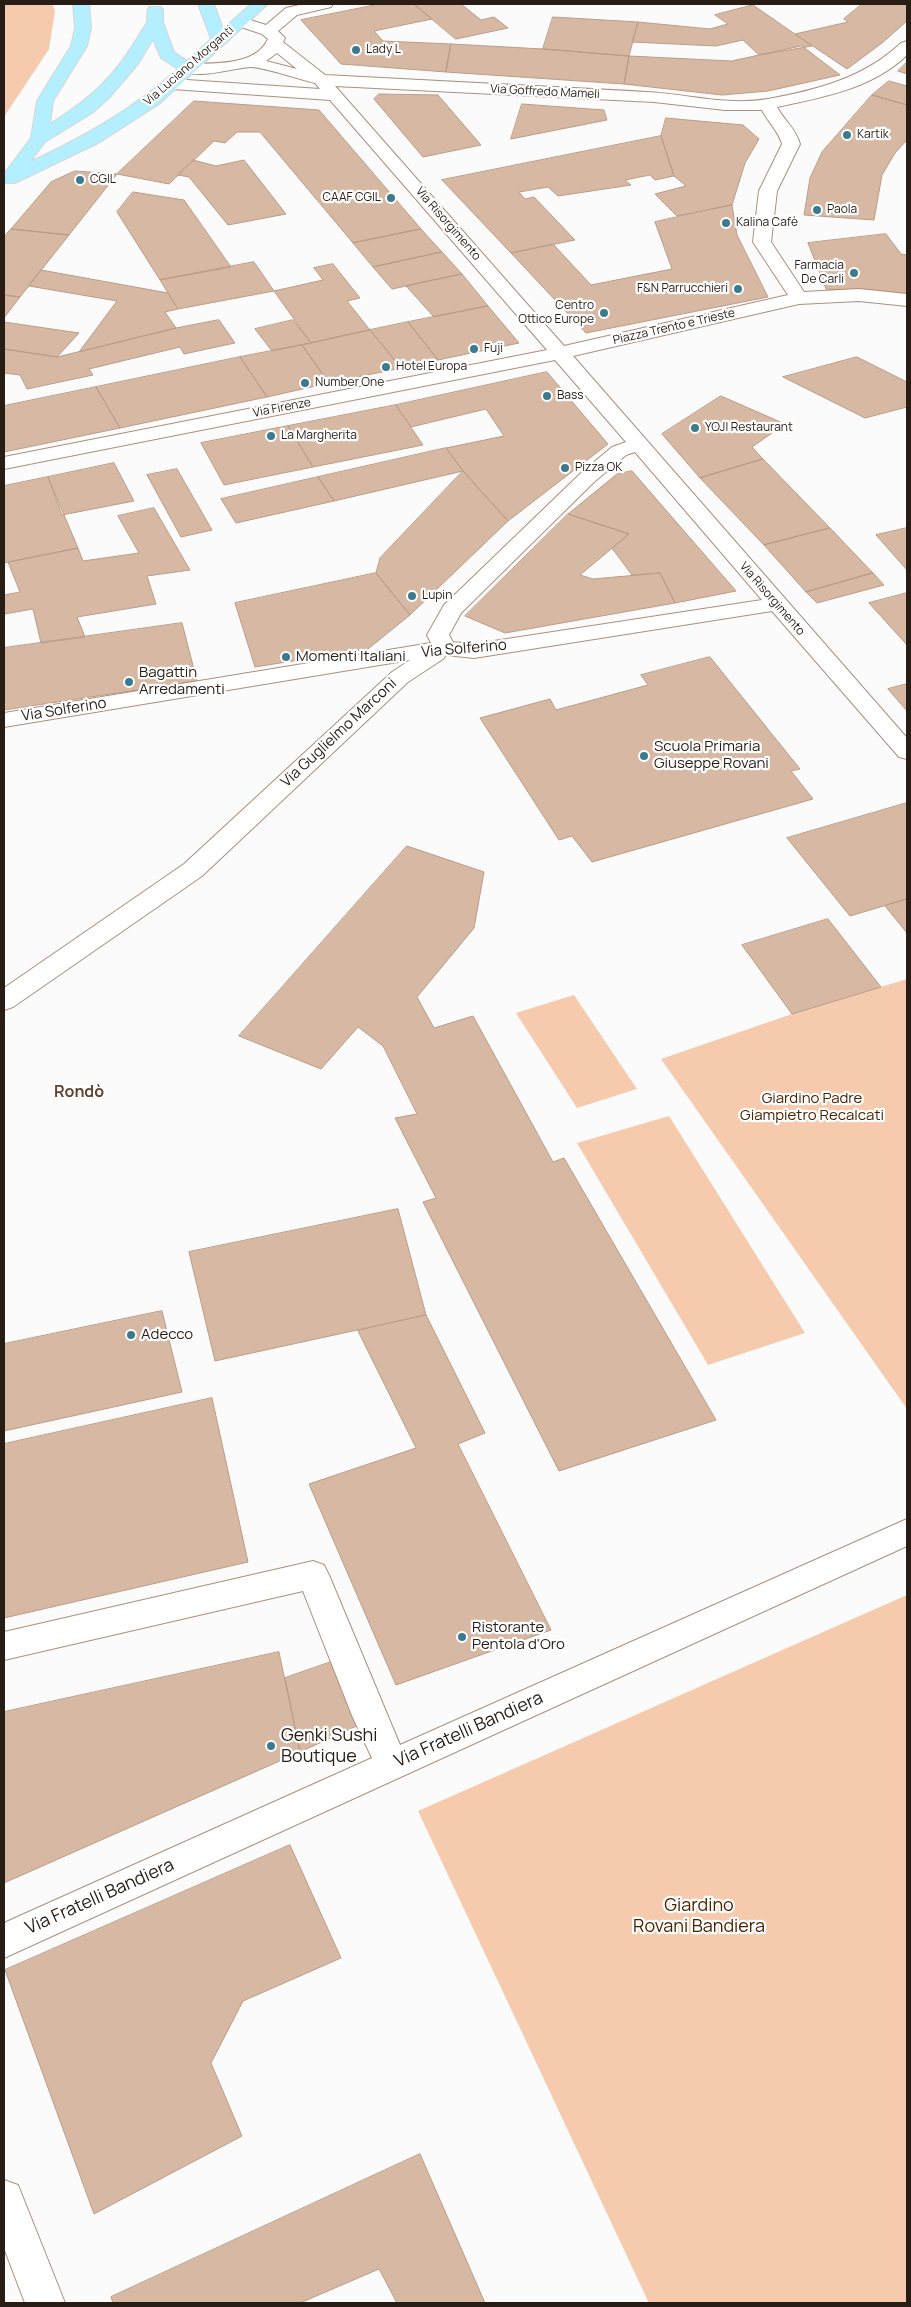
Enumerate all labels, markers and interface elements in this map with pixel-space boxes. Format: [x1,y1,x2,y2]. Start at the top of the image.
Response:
street label: Via Luciano Morganti [141,23,237,109]
place label: Lady L [366,43,401,57]
marker: Lady L [350,44,362,56]
street label: Via Goffredo Mameli [490,82,600,102]
place label: Kartik [857,128,889,142]
marker: Kartik [841,129,853,141]
place label: CGIL [90,173,116,187]
marker: CGIL [74,174,86,186]
street label: Via Risorgimento [412,184,484,264]
place label: CAAF CGIL [323,191,381,205]
marker: CAAF CGIL [385,192,397,204]
place label: Paola [827,203,857,217]
marker: Paola [811,204,823,216]
place label: Kalina Cafè [736,216,798,230]
marker: Kalina Cafè [720,217,732,229]
place label: Farmacia De Carli [794,259,844,287]
marker: Farmacia De Carli [848,267,860,279]
place label: F&N Parrucchieri [637,282,728,296]
marker: F&N Parrucchieri [732,283,744,295]
place label: Centro Ottico Europe [518,299,594,327]
street label: Piazza Trento e Trieste [612,306,736,348]
marker: Centro Ottico Europe [598,307,610,319]
place label: Fuji [484,342,503,356]
marker: Fuji [468,343,480,355]
place label: Hotel Europa [396,360,467,374]
marker: Hotel Europa [380,361,392,373]
place label: Number One [315,376,384,390]
marker: Number One [299,377,311,389]
place label: Bass [557,389,584,403]
marker: Bass [541,390,553,402]
street label: Via Firenze [252,395,312,421]
place label: YOJI Restaurant [705,421,793,435]
marker: YOJI Restaurant [689,422,701,434]
place label: La Margherita [281,429,357,443]
marker: La Margherita [265,430,277,442]
place label: Pizza OK [575,461,622,475]
marker: Pizza OK [559,462,571,474]
street label: Via Risorgimento [736,559,808,639]
place label: Lupin [422,589,452,603]
marker: Lupin [406,590,418,602]
street label: Via Solferino [421,636,507,662]
place label: Momenti Italiani [296,648,406,666]
marker: Momenti Italiani [280,651,292,663]
place label: Bagattin Arredamenti [139,664,225,699]
street label: Via Guglielmo Marconi [278,675,400,791]
marker: Bagattin Arredamenti [123,676,135,688]
street label: Via Solferino [20,694,108,726]
place label: Scuola Primaria Giuseppe Rovani [654,738,769,773]
marker: Scuola Primaria Giuseppe Rovani [638,750,650,762]
district label: Rondò [54,1083,104,1103]
park label: Giardino Padre Giampietro Recalcati [740,1090,884,1125]
place label: Adecco [141,1326,193,1344]
marker: Adecco [125,1329,137,1341]
place label: Ristorante Pentola d'Oro [472,1619,565,1654]
marker: Ristorante Pentola d'Oro [456,1631,468,1643]
street label: Via Fratelli Bandiera [391,1688,547,1772]
place label: Genki Sushi Boutique [281,1725,377,1768]
marker: Genki Sushi Boutique [265,1740,277,1752]
street label: Via Fratelli Bandiera [22,1855,178,1939]
park label: Giardino Rovani Bandiera [633,1895,765,1938]

